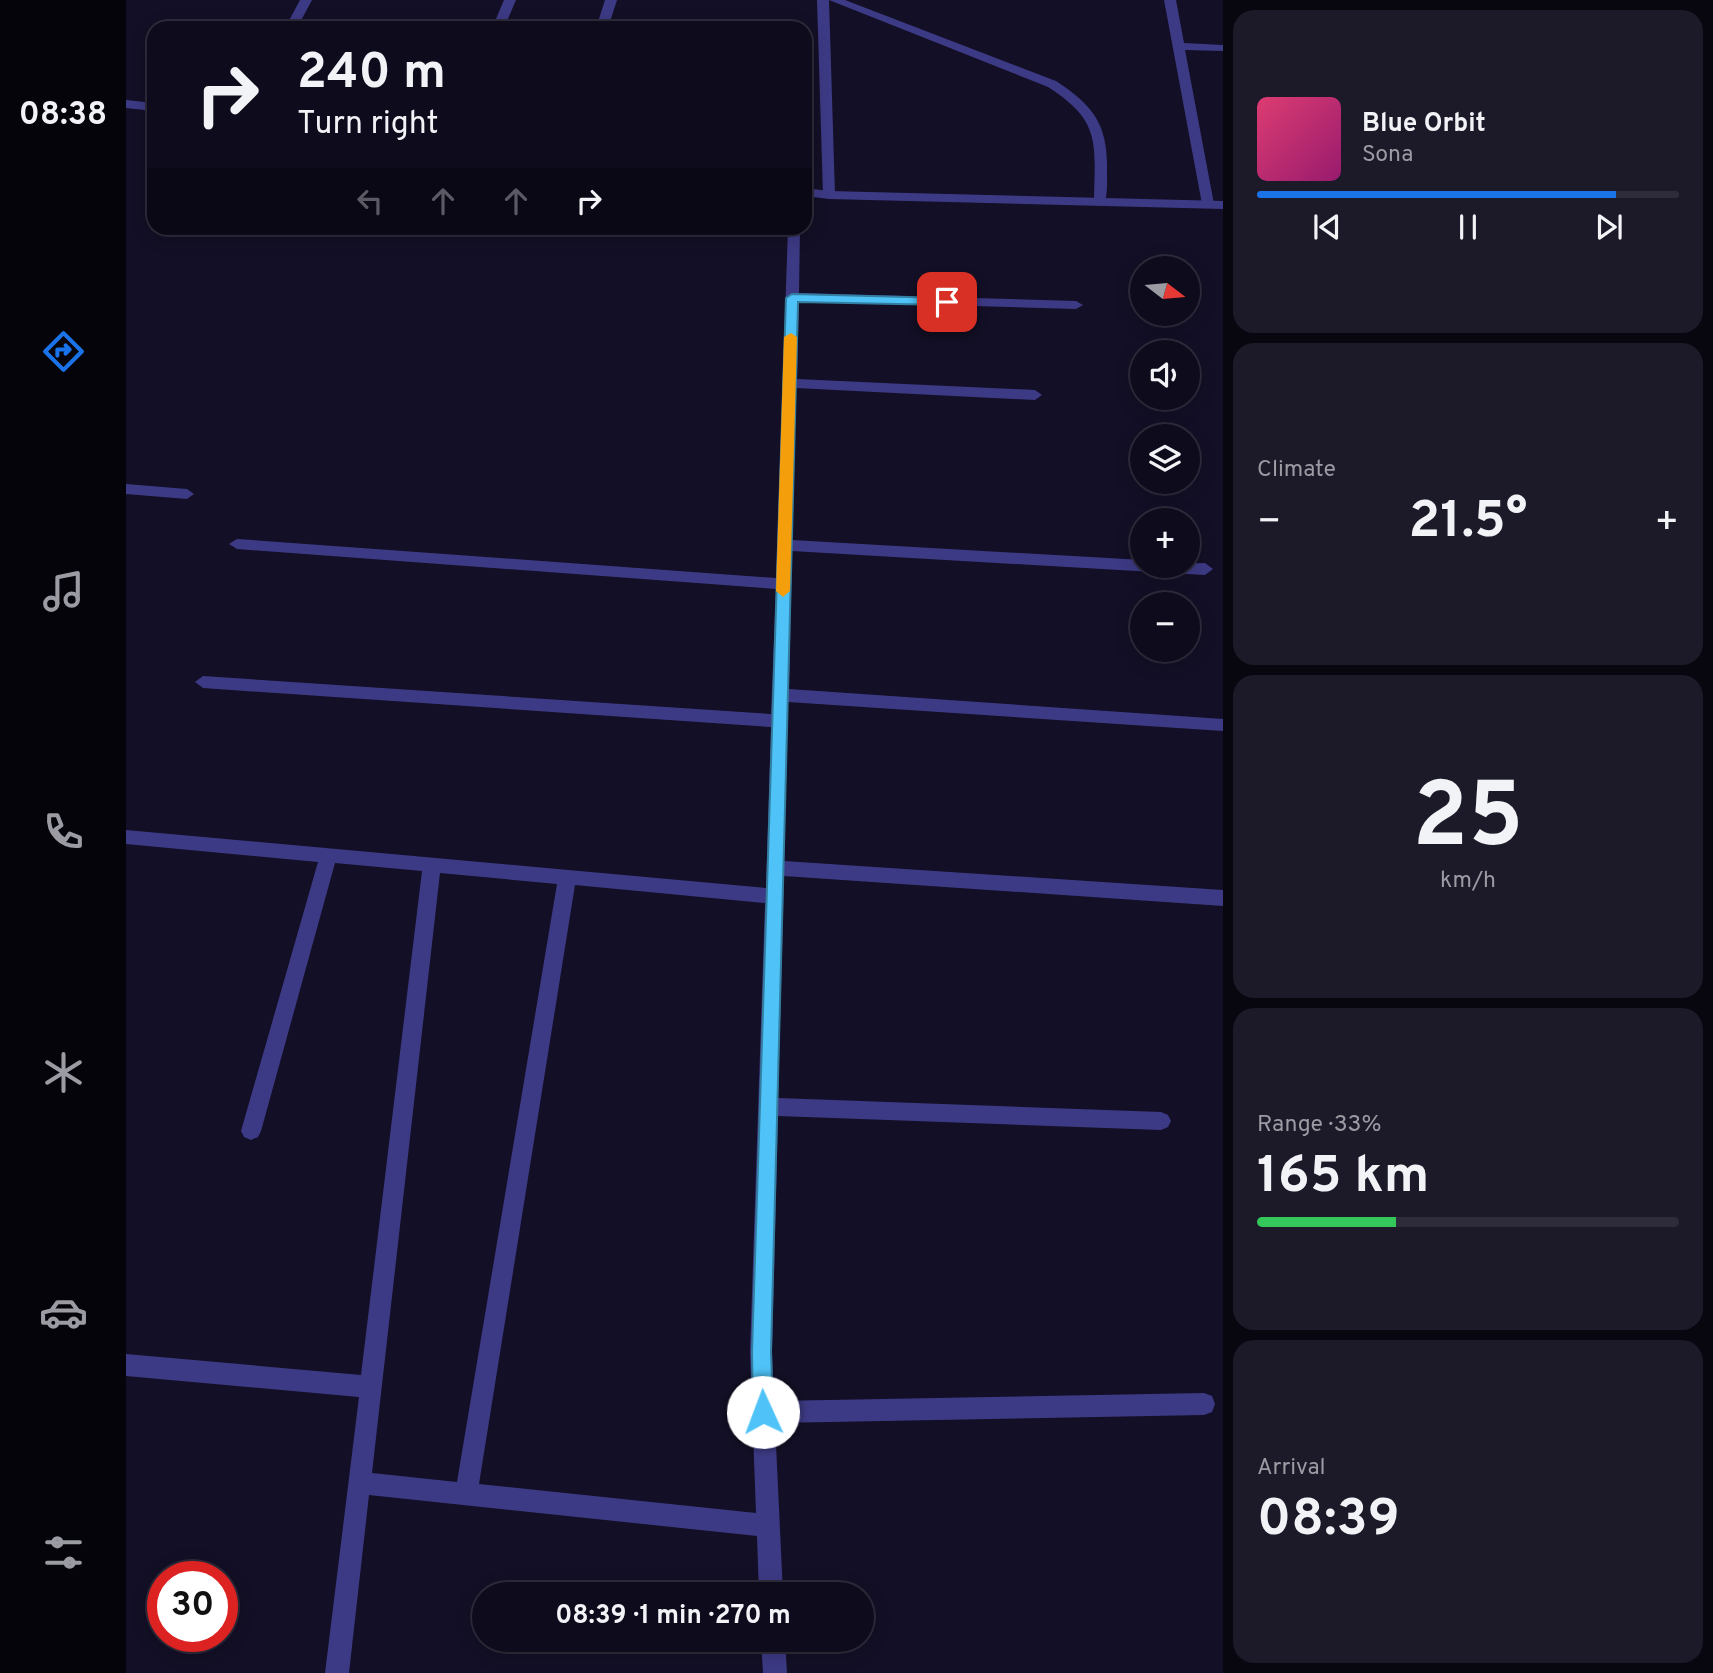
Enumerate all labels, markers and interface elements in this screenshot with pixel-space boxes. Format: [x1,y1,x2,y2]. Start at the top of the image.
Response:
text: 240 m [297,44,446,106]
icon: right [182,49,273,140]
text: 08:38 [19,96,107,136]
text: Turn right [297,105,439,145]
text: Blue Orbit [1362,108,1486,141]
text: Sona [1362,141,1413,170]
icon: left [351,182,389,220]
icon: ahead [424,182,462,220]
icon: ahead [497,182,535,220]
icon: right [570,182,608,220]
icon: previous [1308,208,1346,246]
icon: pause [1449,208,1487,246]
icon: next [1590,208,1628,246]
north arrow [1130,256,1200,326]
map controls [1130,256,1200,662]
pin [917,272,977,332]
icon: arrive [928,283,966,321]
icon: directions [39,327,88,376]
button: sound [1130,340,1200,410]
button: layers [1130,424,1200,494]
text: Climate [1257,456,1336,485]
text: 21.5° [1409,490,1527,556]
text: − [1257,499,1282,548]
text: + [1654,499,1679,548]
button: + [1130,508,1200,578]
icon: music [39,567,88,616]
button: − [1130,592,1200,662]
text: 25 [1412,764,1524,879]
icon: phone [39,807,88,856]
text: km/h [1440,867,1496,896]
icon: climate [39,1048,88,1097]
text: Range · 33% [1257,1111,1381,1140]
text: 165 km [1257,1145,1429,1211]
icon: car [39,1288,88,1337]
position arrow [726,1375,800,1449]
text: Arrival [1257,1454,1326,1483]
text: 08:39 [1257,1488,1400,1554]
icon: filters [39,1528,88,1577]
speed limit sign: 30 [147,1561,238,1652]
text: 08:39 · 1 min · 270 m [555,1600,791,1633]

